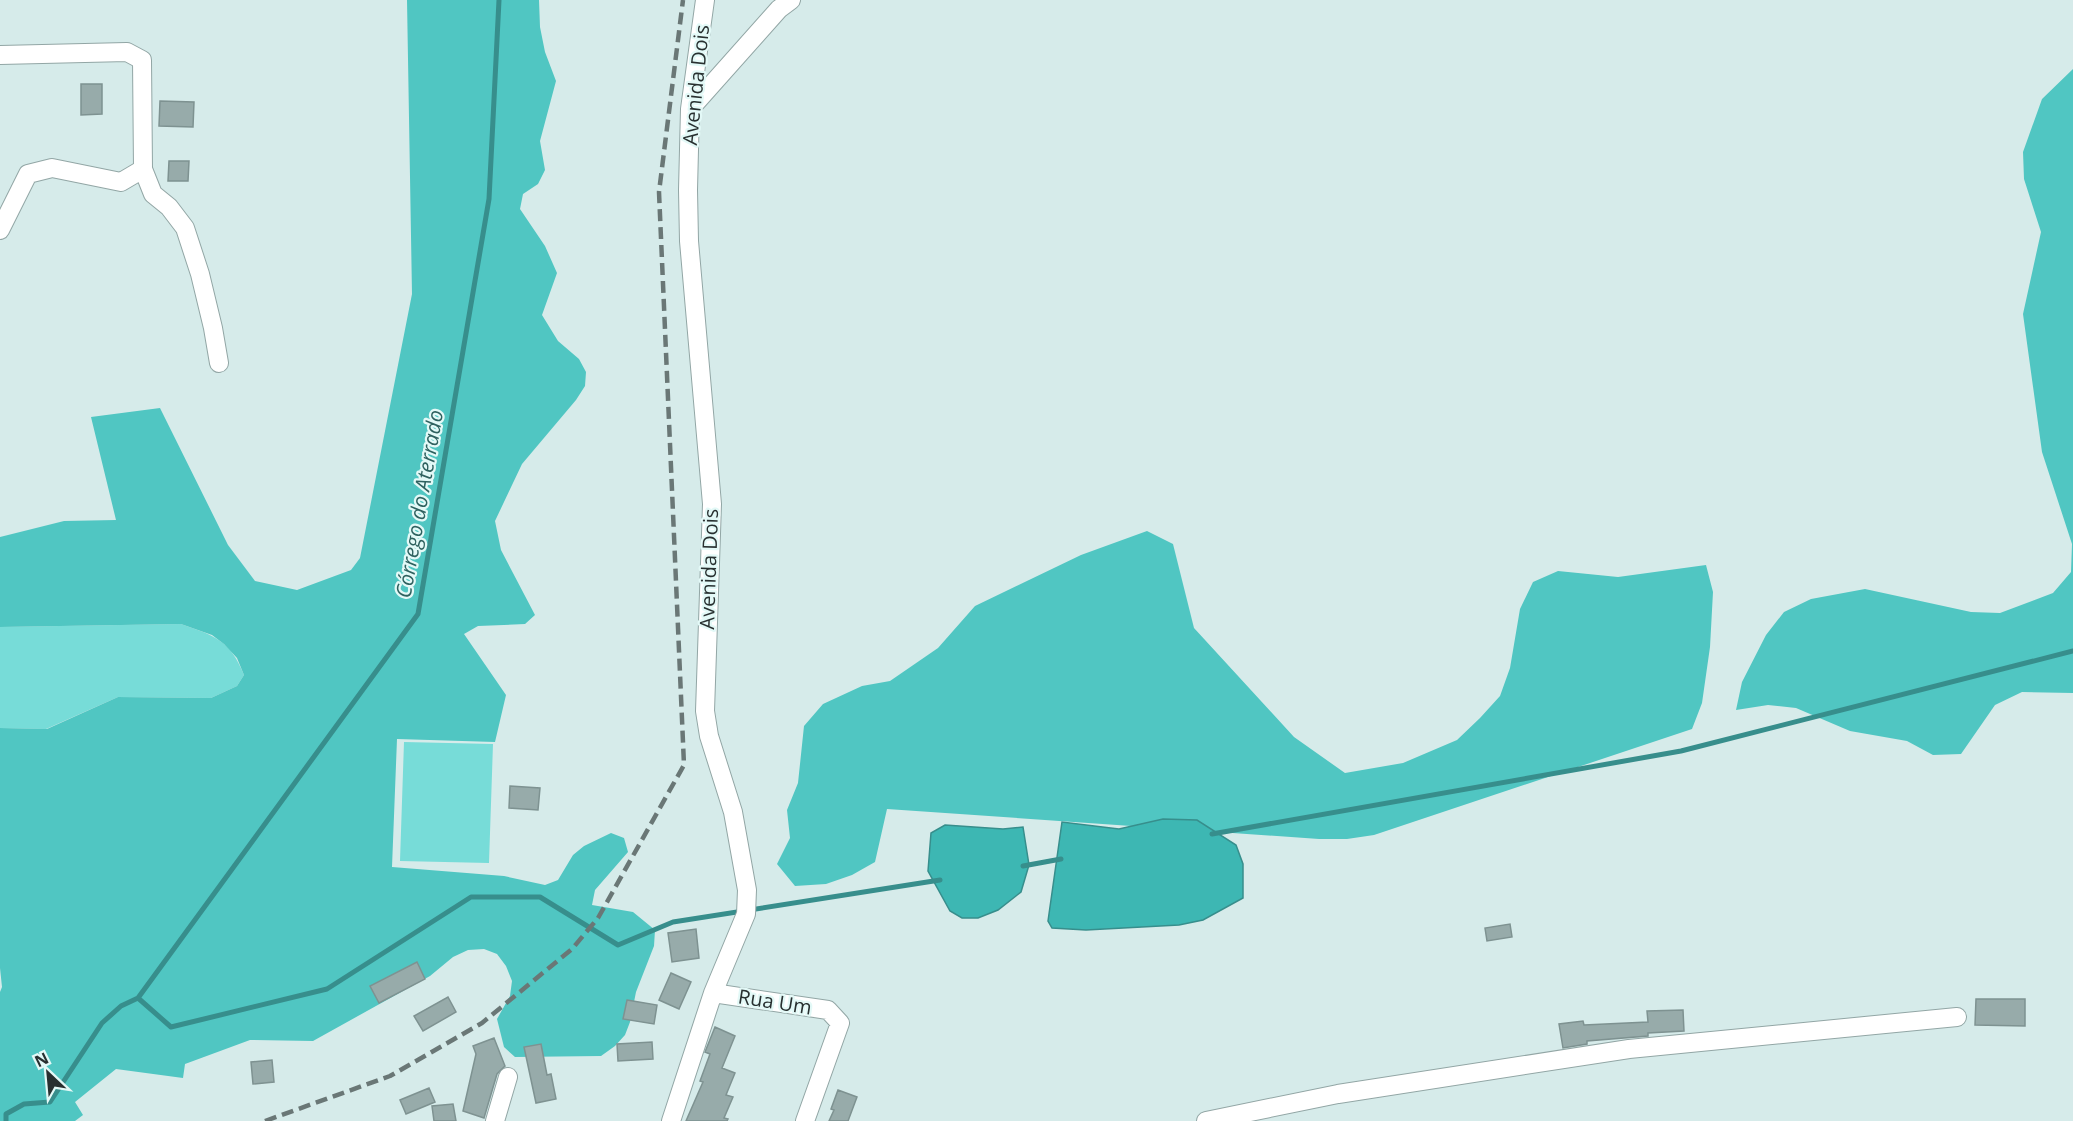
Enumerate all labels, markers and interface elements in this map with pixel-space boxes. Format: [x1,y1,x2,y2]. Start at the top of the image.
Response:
street label: Avenida Dois [676,23,715,146]
water label: Córrego do Aterrado [389,408,449,600]
street label: Avenida Dois [693,508,724,630]
street label: Rua Um [736,982,814,1021]
north arrow [18,1043,78,1103]
text: N [31,1047,52,1072]

